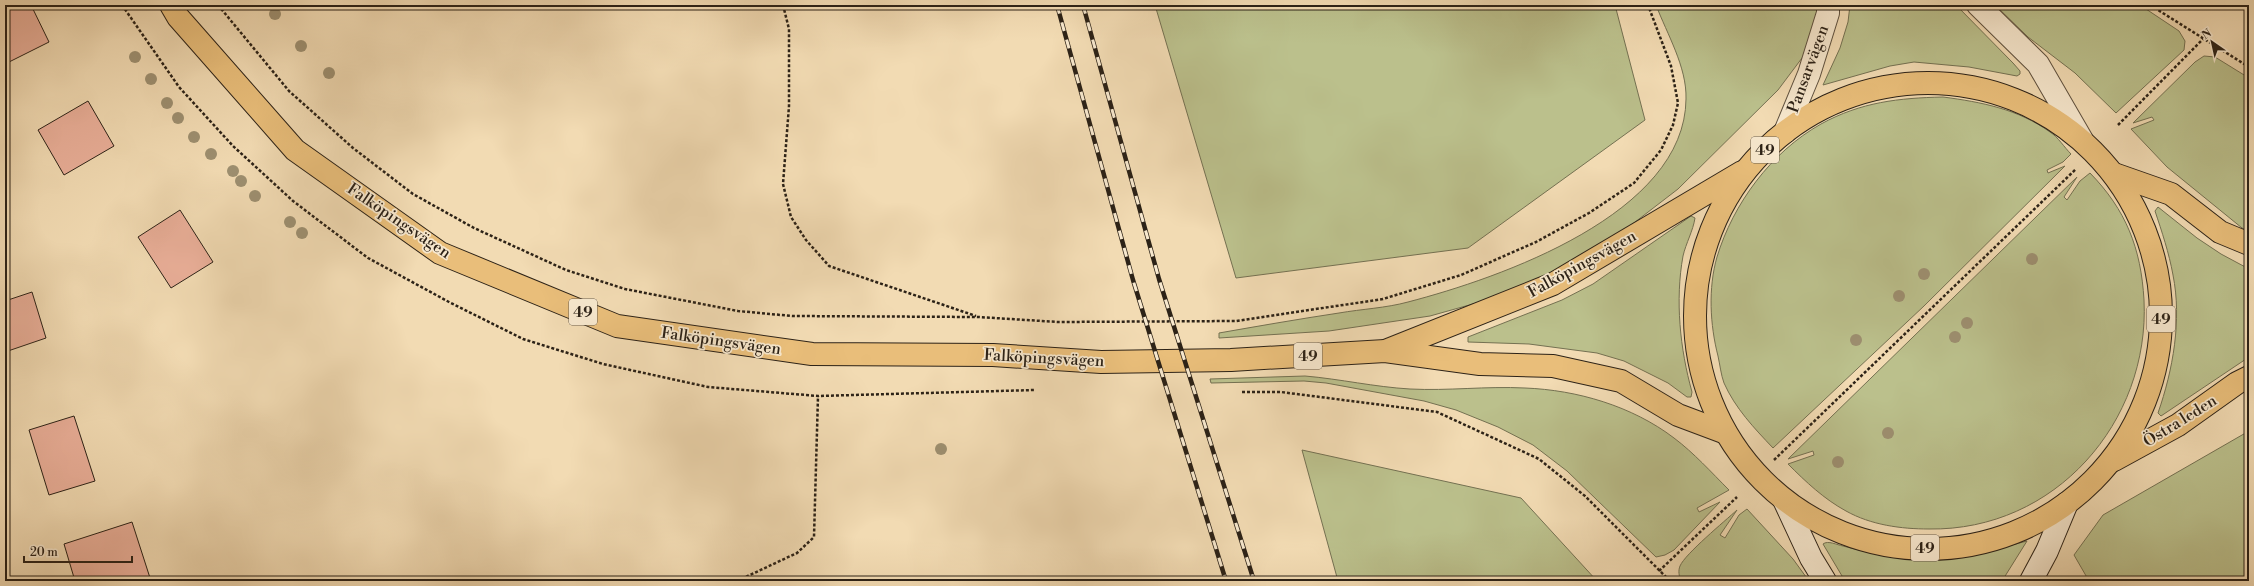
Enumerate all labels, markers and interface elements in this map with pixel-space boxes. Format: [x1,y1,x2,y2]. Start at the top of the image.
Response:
street label: Pansarvägen [1783,22,1833,116]
north arrow [2192,22,2232,62]
text: N [2199,26,2215,43]
road number: 49 [1751,137,1779,163]
street label: Falköpingsvägen [343,179,455,263]
street label: Falköpingsvägen [1524,226,1640,302]
road number: 49 [569,299,597,325]
road number: 49 [2147,306,2175,332]
street label: Falköpingsvägen [660,323,783,359]
road number: 49 [1294,343,1322,369]
street label: Falköpingsvägen [983,345,1105,371]
street label: Östra leden [2138,389,2221,451]
road number: 49 [1911,535,1939,561]
scale bar [24,538,132,564]
text: 20 m [30,545,58,560]

